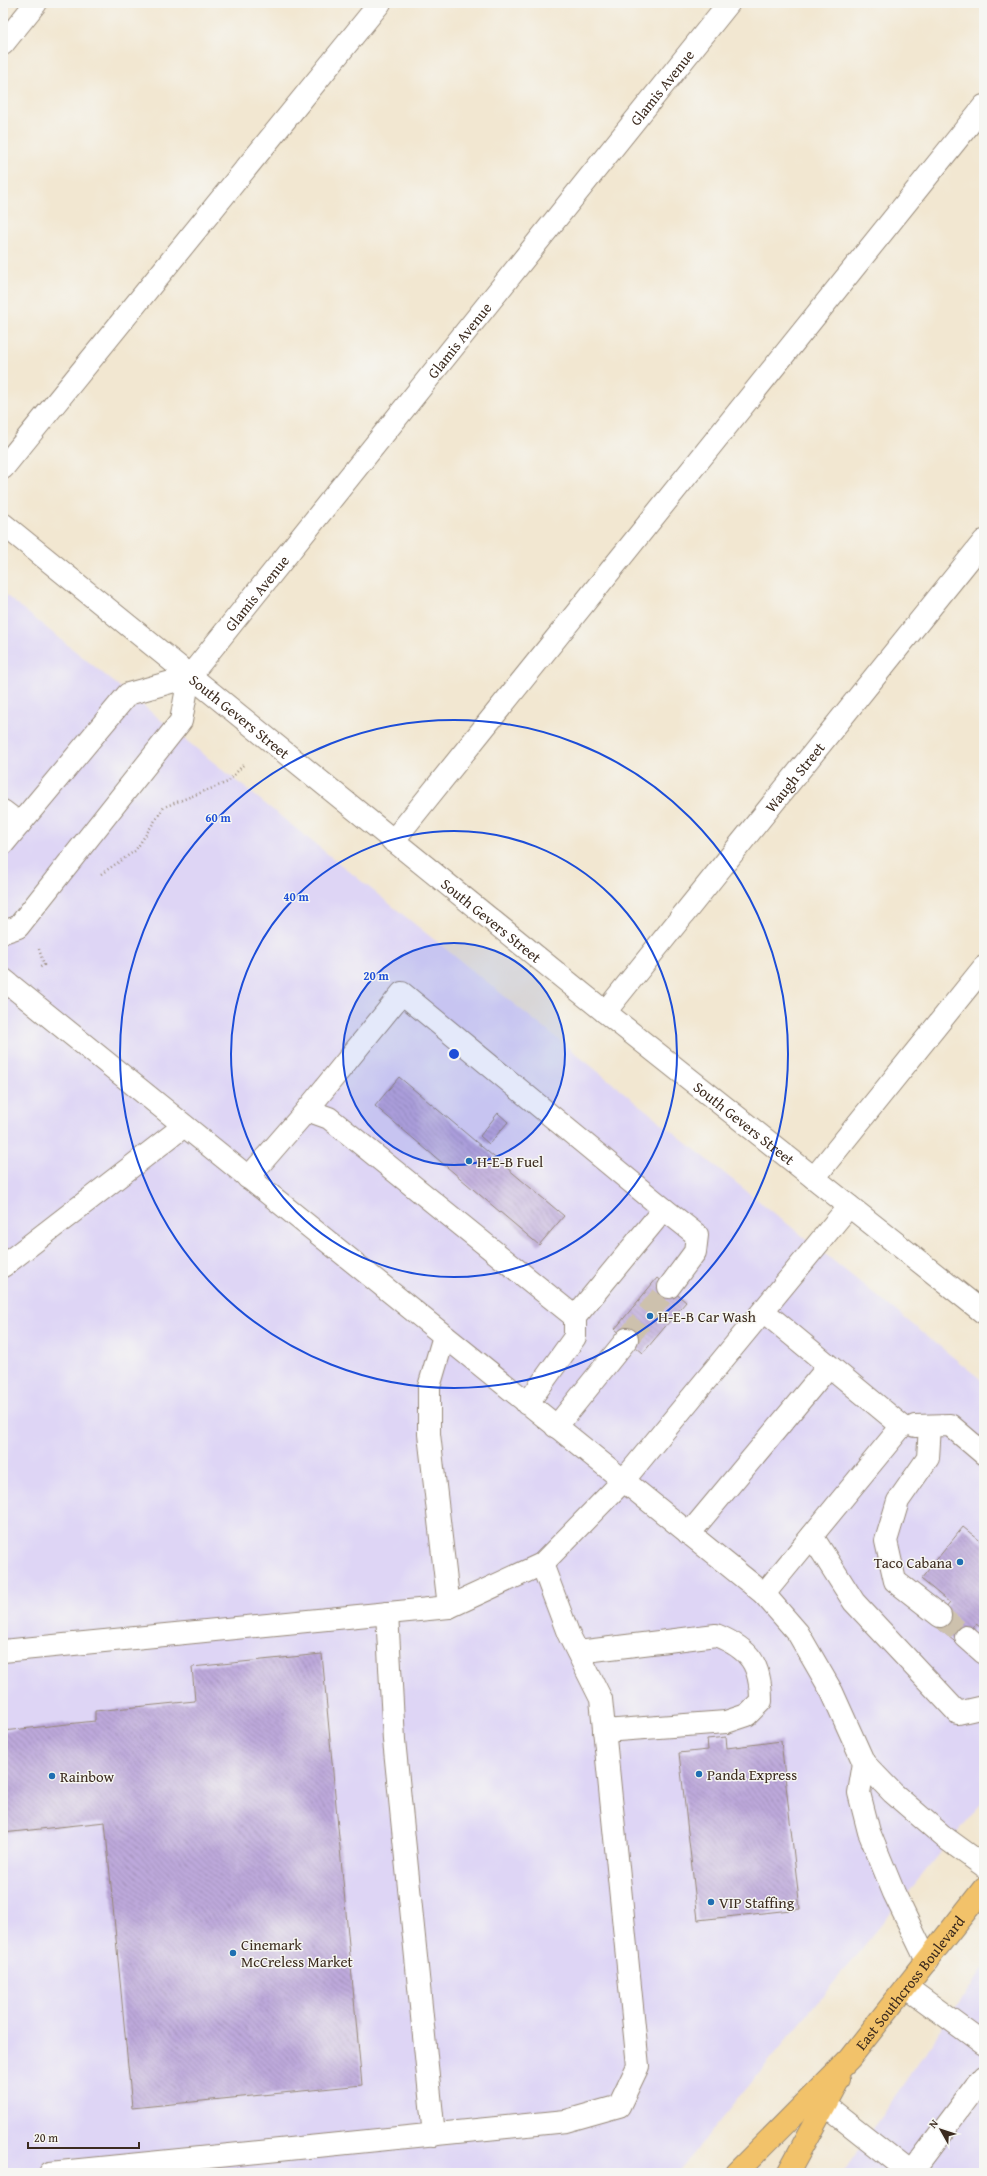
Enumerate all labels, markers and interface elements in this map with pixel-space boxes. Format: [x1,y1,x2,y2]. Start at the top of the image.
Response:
street label: Glamis Avenue [625,45,699,130]
street label: Glamis Avenue [422,298,496,383]
street label: Glamis Avenue [219,550,293,635]
street label: South Gevers Street [185,669,295,764]
street label: Waugh Street [760,737,829,816]
text: 60 m [205,809,231,826]
street label: South Gevers Street [437,873,547,968]
text: 40 m [283,888,309,905]
text: 20 m [363,967,389,984]
centre of rings [447,1047,461,1061]
street label: South Gevers Street [689,1076,800,1170]
place label: H-E-B Fuel [477,1151,543,1172]
marker: H-E-B Fuel [464,1156,474,1166]
place label: H-E-B Car Wash [658,1306,757,1327]
marker: H-E-B Car Wash [645,1311,655,1321]
place label: Taco Cabana [874,1552,952,1573]
marker: Taco Cabana [955,1557,965,1567]
place label: Panda Express [707,1764,797,1785]
place label: Rainbow [60,1766,115,1787]
marker: Panda Express [694,1769,704,1779]
marker: Rainbow [47,1771,57,1781]
place label: VIP Staffing [719,1892,795,1913]
marker: VIP Staffing [706,1897,716,1907]
street label: East Southcross Boulevard [850,1911,969,2054]
place label: Cinemark McCreless Market [241,1934,353,1972]
marker: Cinemark McCreless Market [228,1948,238,1958]
north arrow [921,2110,961,2150]
text: N [925,2115,942,2132]
scale bar [28,2124,139,2150]
text: 20 m [34,2129,58,2146]

